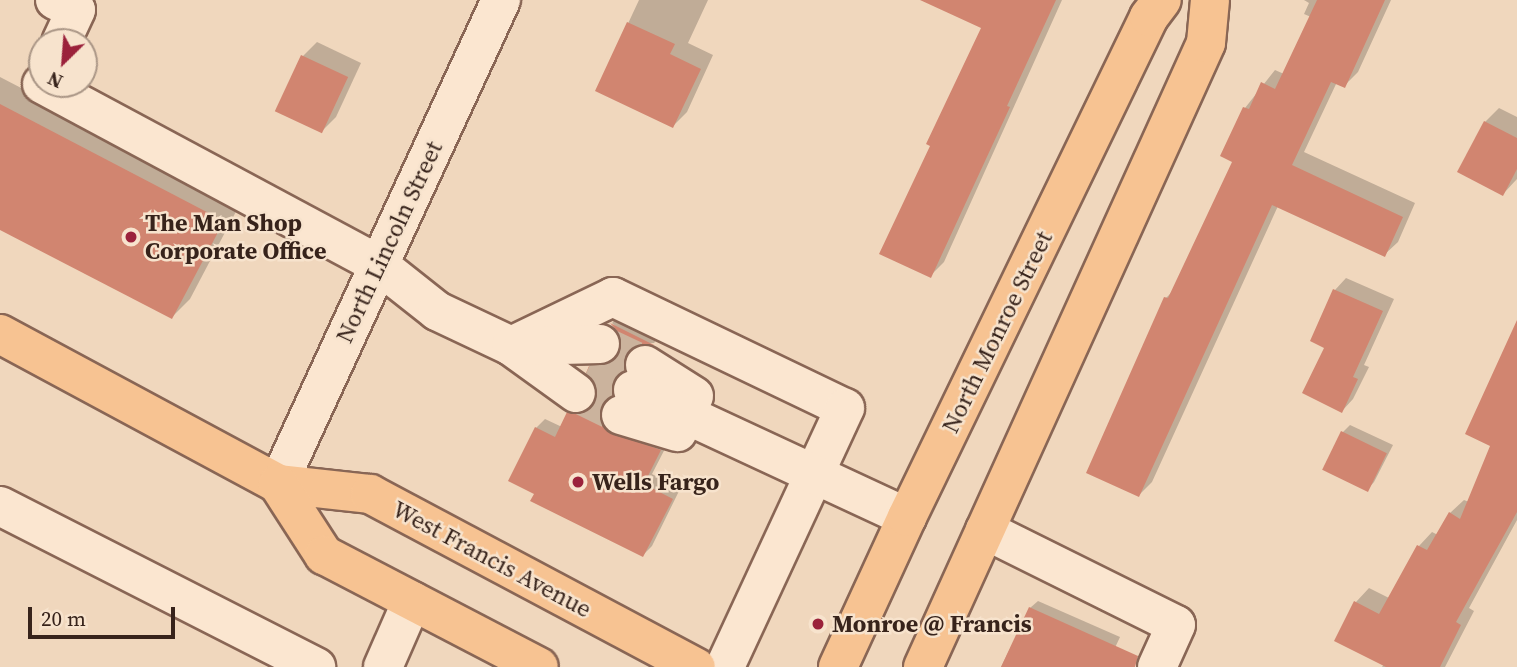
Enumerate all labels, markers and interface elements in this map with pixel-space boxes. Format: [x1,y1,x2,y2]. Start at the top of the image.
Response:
north arrow [28,28,98,98]
text: N [43,66,67,95]
street label: North Lincoln Street [330,137,448,347]
place label: The Man Shop Corporate Office [145,209,326,265]
street label: North Monroe Street [936,226,1058,438]
marker: The Man Shop Corporate Office [123,229,139,245]
place label: Wells Fargo [592,468,719,496]
marker: Wells Fargo [570,474,586,490]
street label: West Francis Avenue [388,494,596,624]
scale bar [32,594,178,638]
text: 20 m [41,604,86,633]
place label: Monroe @ Francis [832,610,1032,638]
marker: Monroe @ Francis [810,616,826,632]

